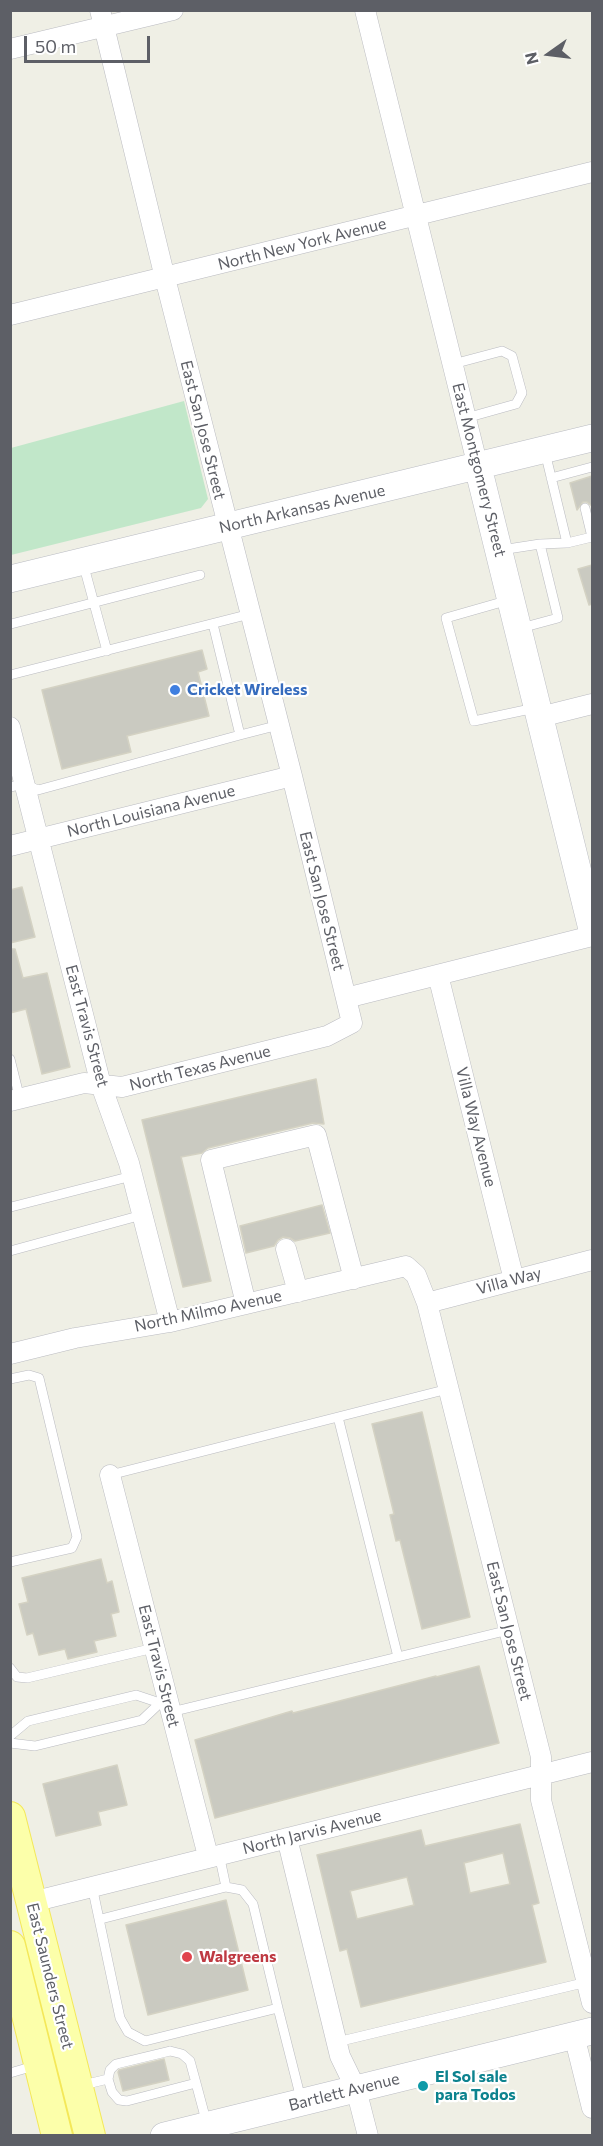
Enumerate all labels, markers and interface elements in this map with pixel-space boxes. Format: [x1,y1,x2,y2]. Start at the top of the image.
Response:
scale bar [27,24,153,62]
north arrow [519,24,579,84]
text: 50 m [35,35,76,57]
text: N [520,50,542,67]
street label: North New York Avenue [216,214,388,274]
street label: East San Jose Street [176,358,230,502]
street label: East Montgomery Street [448,381,510,559]
street label: North Arkansas Avenue [217,481,387,537]
place label: Cricket Wireless [187,680,307,700]
marker: Cricket Wireless [168,683,182,697]
street label: North Louisiana Avenue [65,781,237,841]
street label: East San Jose Street [295,829,349,973]
street label: East Travis Street [61,963,113,1089]
street label: North Texas Avenue [127,1041,273,1095]
street label: Villa Way Avenue [452,1065,500,1189]
street label: Villa Way [474,1263,544,1299]
street label: North Milmo Avenue [133,1286,283,1336]
street label: East San Jose Street [482,1559,536,1703]
street label: East Travis Street [134,1603,184,1729]
street label: North Jarvis Avenue [241,1805,383,1859]
street label: East Saunders Street [23,1901,77,2051]
place label: Walgreens [199,1947,276,1967]
marker: Walgreens [180,1950,194,1964]
place label: El Sol sale para Todos [435,2067,516,2105]
street label: Bartlett Avenue [287,2069,401,2115]
marker: El Sol sale para Todos [416,2079,430,2093]

